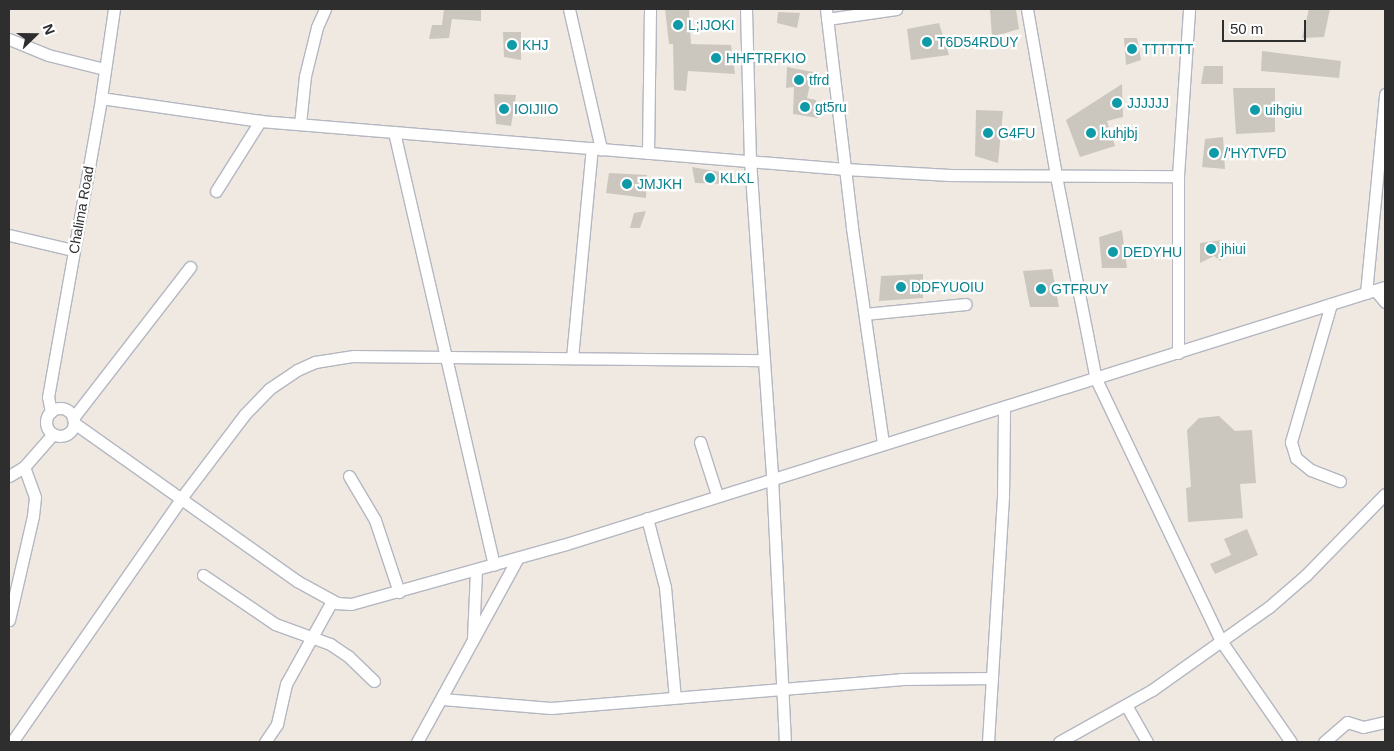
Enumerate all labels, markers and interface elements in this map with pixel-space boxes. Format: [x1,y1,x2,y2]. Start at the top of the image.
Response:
north arrow [10,10,60,60]
scale bar [1224,10,1308,42]
place label: L;IJOKI [688,17,735,33]
marker: L;IJOKI [672,19,684,31]
text: 50 m [1230,20,1263,37]
text: N [40,22,58,37]
place label: T6D54RDUY [937,34,1019,50]
marker: T6D54RDUY [921,36,933,48]
place label: KHJ [522,37,548,53]
marker: KHJ [506,39,518,51]
place label: TTTTTT [1142,41,1193,57]
marker: TTTTTT [1126,43,1138,55]
place label: HHFTRFKIO [726,50,806,66]
marker: HHFTRFKIO [710,52,722,64]
place label: tfrd [809,72,829,88]
marker: tfrd [793,74,805,86]
place label: JJJJJJ [1127,95,1169,111]
marker: JJJJJJ [1111,97,1123,109]
place label: gt5ru [815,99,847,115]
place label: IOIJIIO [514,101,558,117]
marker: gt5ru [799,101,811,113]
place label: uihgiu [1265,102,1302,118]
marker: IOIJIIO [498,103,510,115]
marker: uihgiu [1249,104,1261,116]
place label: G4FU [998,125,1035,141]
place label: kuhjbj [1101,125,1138,141]
marker: G4FU [982,127,994,139]
marker: kuhjbj [1085,127,1097,139]
place label: /'HYTVFD [1224,145,1287,161]
marker: /'HYTVFD [1208,147,1220,159]
street label: Chalima Road [65,165,97,255]
place label: KLKL [720,170,754,186]
marker: KLKL [704,172,716,184]
place label: JMJKH [637,176,682,192]
marker: JMJKH [621,178,633,190]
place label: jhiui [1221,241,1246,257]
marker: jhiui [1205,243,1217,255]
place label: DEDYHU [1123,244,1182,260]
marker: DEDYHU [1107,246,1119,258]
place label: DDFYUOIU [911,279,984,295]
marker: DDFYUOIU [895,281,907,293]
place label: GTFRUY [1051,281,1109,297]
marker: GTFRUY [1035,283,1047,295]

